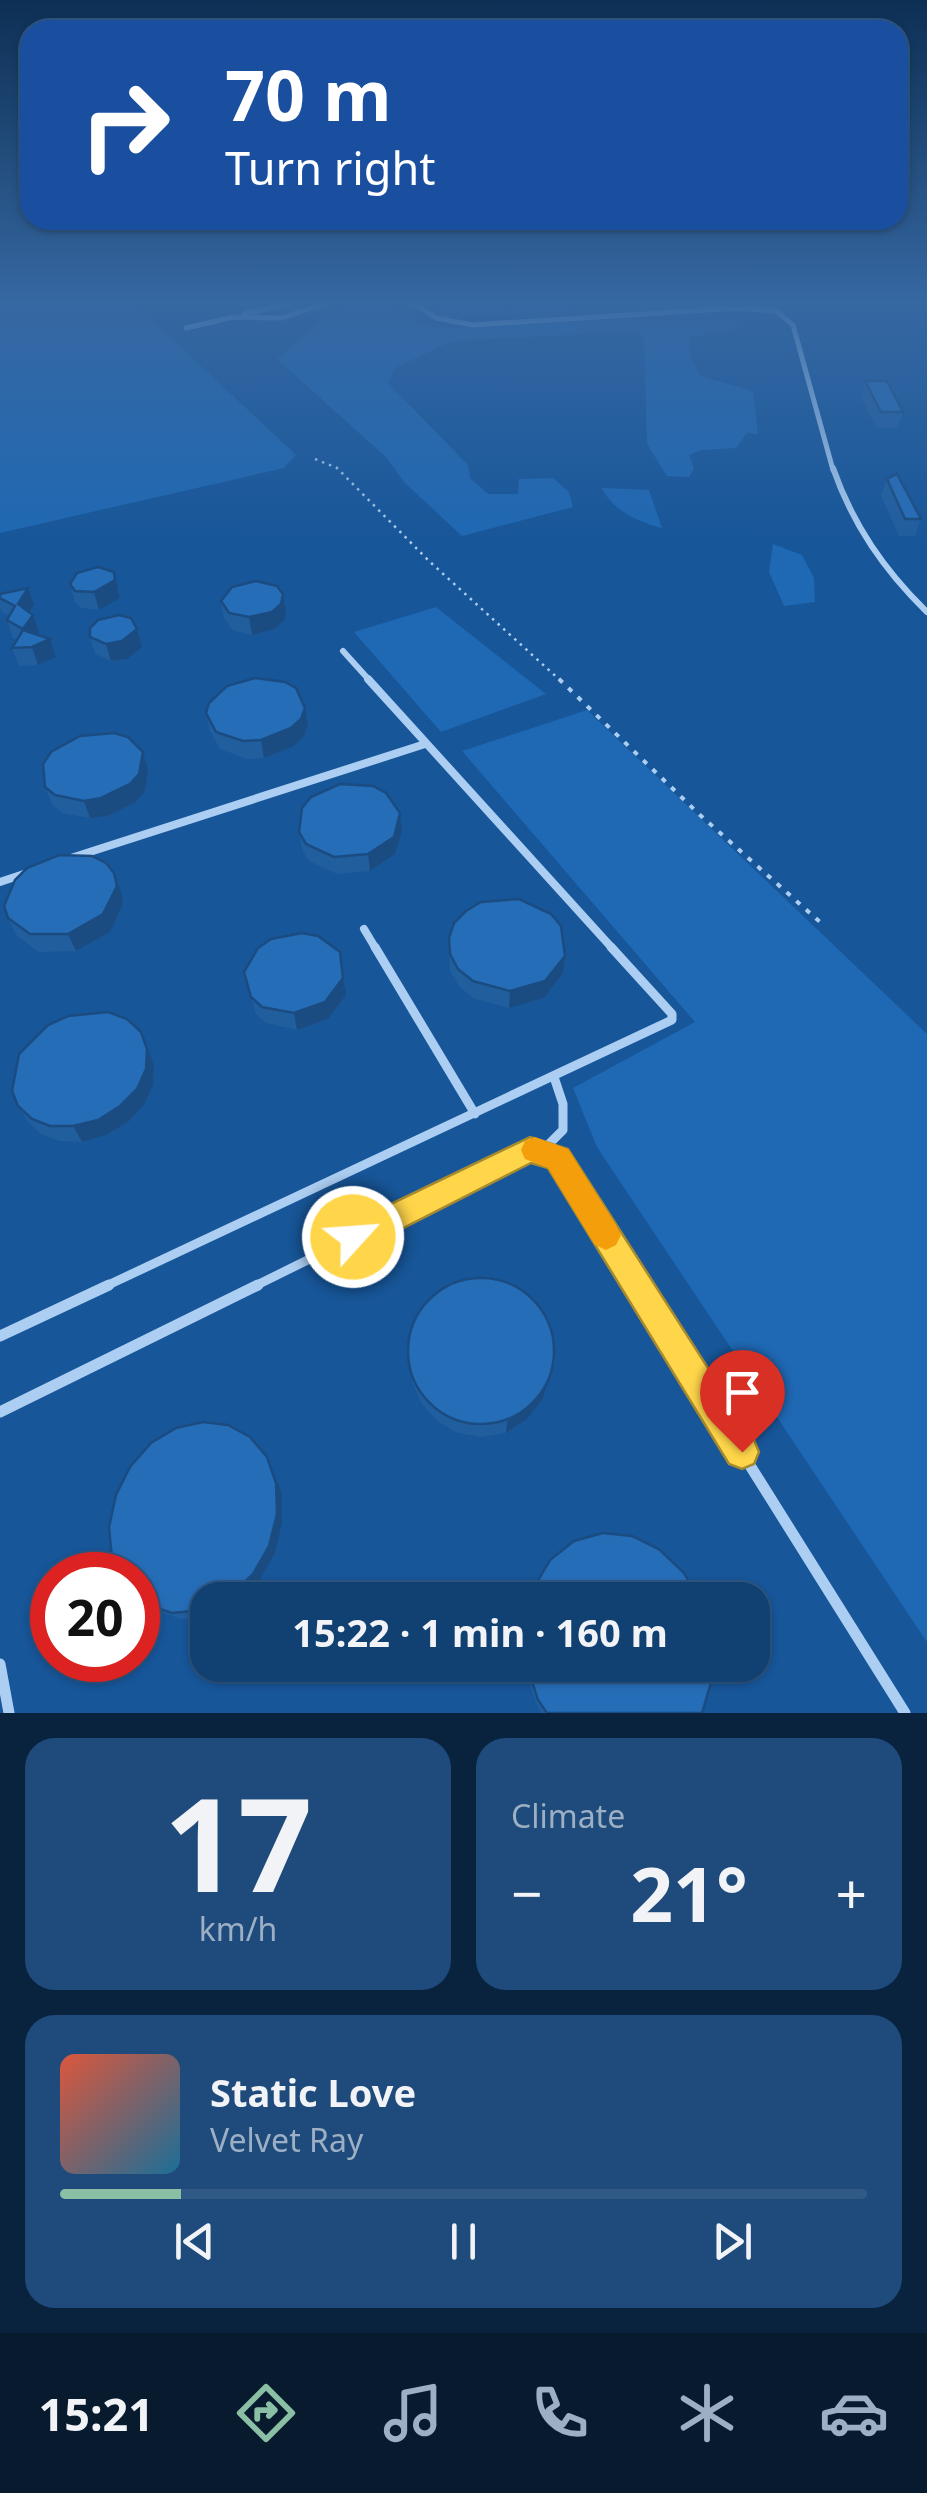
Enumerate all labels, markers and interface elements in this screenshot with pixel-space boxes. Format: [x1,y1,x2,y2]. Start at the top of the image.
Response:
text: 70 m [225,46,392,142]
icon: right [60,60,190,190]
text: Turn right [225,137,436,198]
position arrow [301,1185,405,1289]
pin [700,1350,785,1453]
icon: arrive [715,1365,770,1420]
speed limit sign: 20 [30,1552,160,1682]
text: 15:22 · 1 min · 160 m [292,1606,668,1658]
text: 17 [164,1753,312,1930]
text: Climate [511,1794,625,1837]
text: 21° [630,1842,748,1944]
text: − [511,1855,542,1930]
text: + [836,1855,867,1930]
text: km/h [199,1907,277,1950]
text: Static Love [210,2066,416,2118]
text: Velvet Ray [210,2118,363,2161]
icon: previous [167,2214,222,2269]
icon: pause [436,2214,491,2269]
icon: next [705,2214,760,2269]
icon: directions [231,2378,301,2448]
icon: music [378,2378,448,2448]
icon: phone [525,2378,595,2448]
icon: climate [672,2378,742,2448]
icon: car [819,2378,889,2448]
text: 15:21 [38,2383,154,2444]

